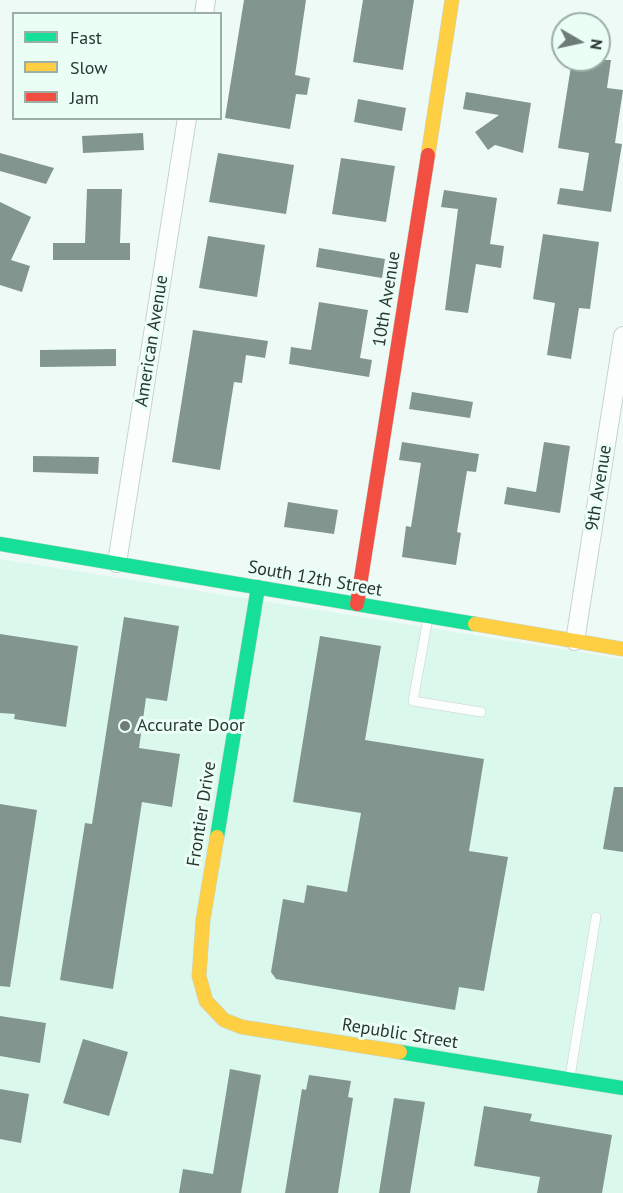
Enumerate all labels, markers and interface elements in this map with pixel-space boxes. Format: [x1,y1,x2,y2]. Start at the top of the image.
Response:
legend [12,12,222,120]
north arrow [551,12,611,72]
text: Fast [70,26,102,49]
text: N [586,38,608,51]
text: Slow [70,56,108,79]
text: Jam [70,86,99,109]
street label: 10th Avenue [369,250,405,348]
street label: American Avenue [131,274,173,408]
street label: 9th Avenue [582,443,616,533]
street label: South 12th Street [246,557,384,601]
place label: Accurate Door [137,715,245,737]
marker: Accurate Door [118,719,132,733]
street label: Frontier Drive [183,760,221,868]
street label: Republic Street [340,1014,460,1054]

